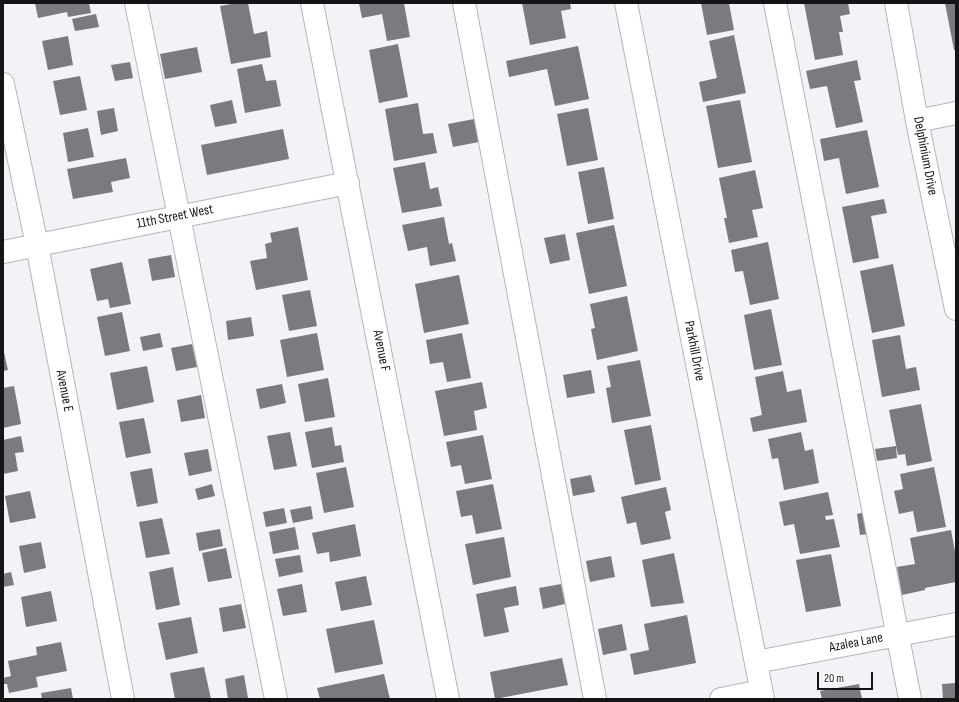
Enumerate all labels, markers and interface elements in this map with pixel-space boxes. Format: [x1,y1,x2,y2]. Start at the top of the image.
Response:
street label: Delphinium Drive [909,115,941,197]
street label: 11th Street West [135,201,215,233]
street label: Parkhill Drive [680,319,708,383]
street label: Avenue F [369,329,393,373]
street label: Avenue E [52,369,76,413]
street label: Azalea Lane [828,630,884,656]
scale bar [819,664,875,690]
text: 20 m [824,671,844,686]

